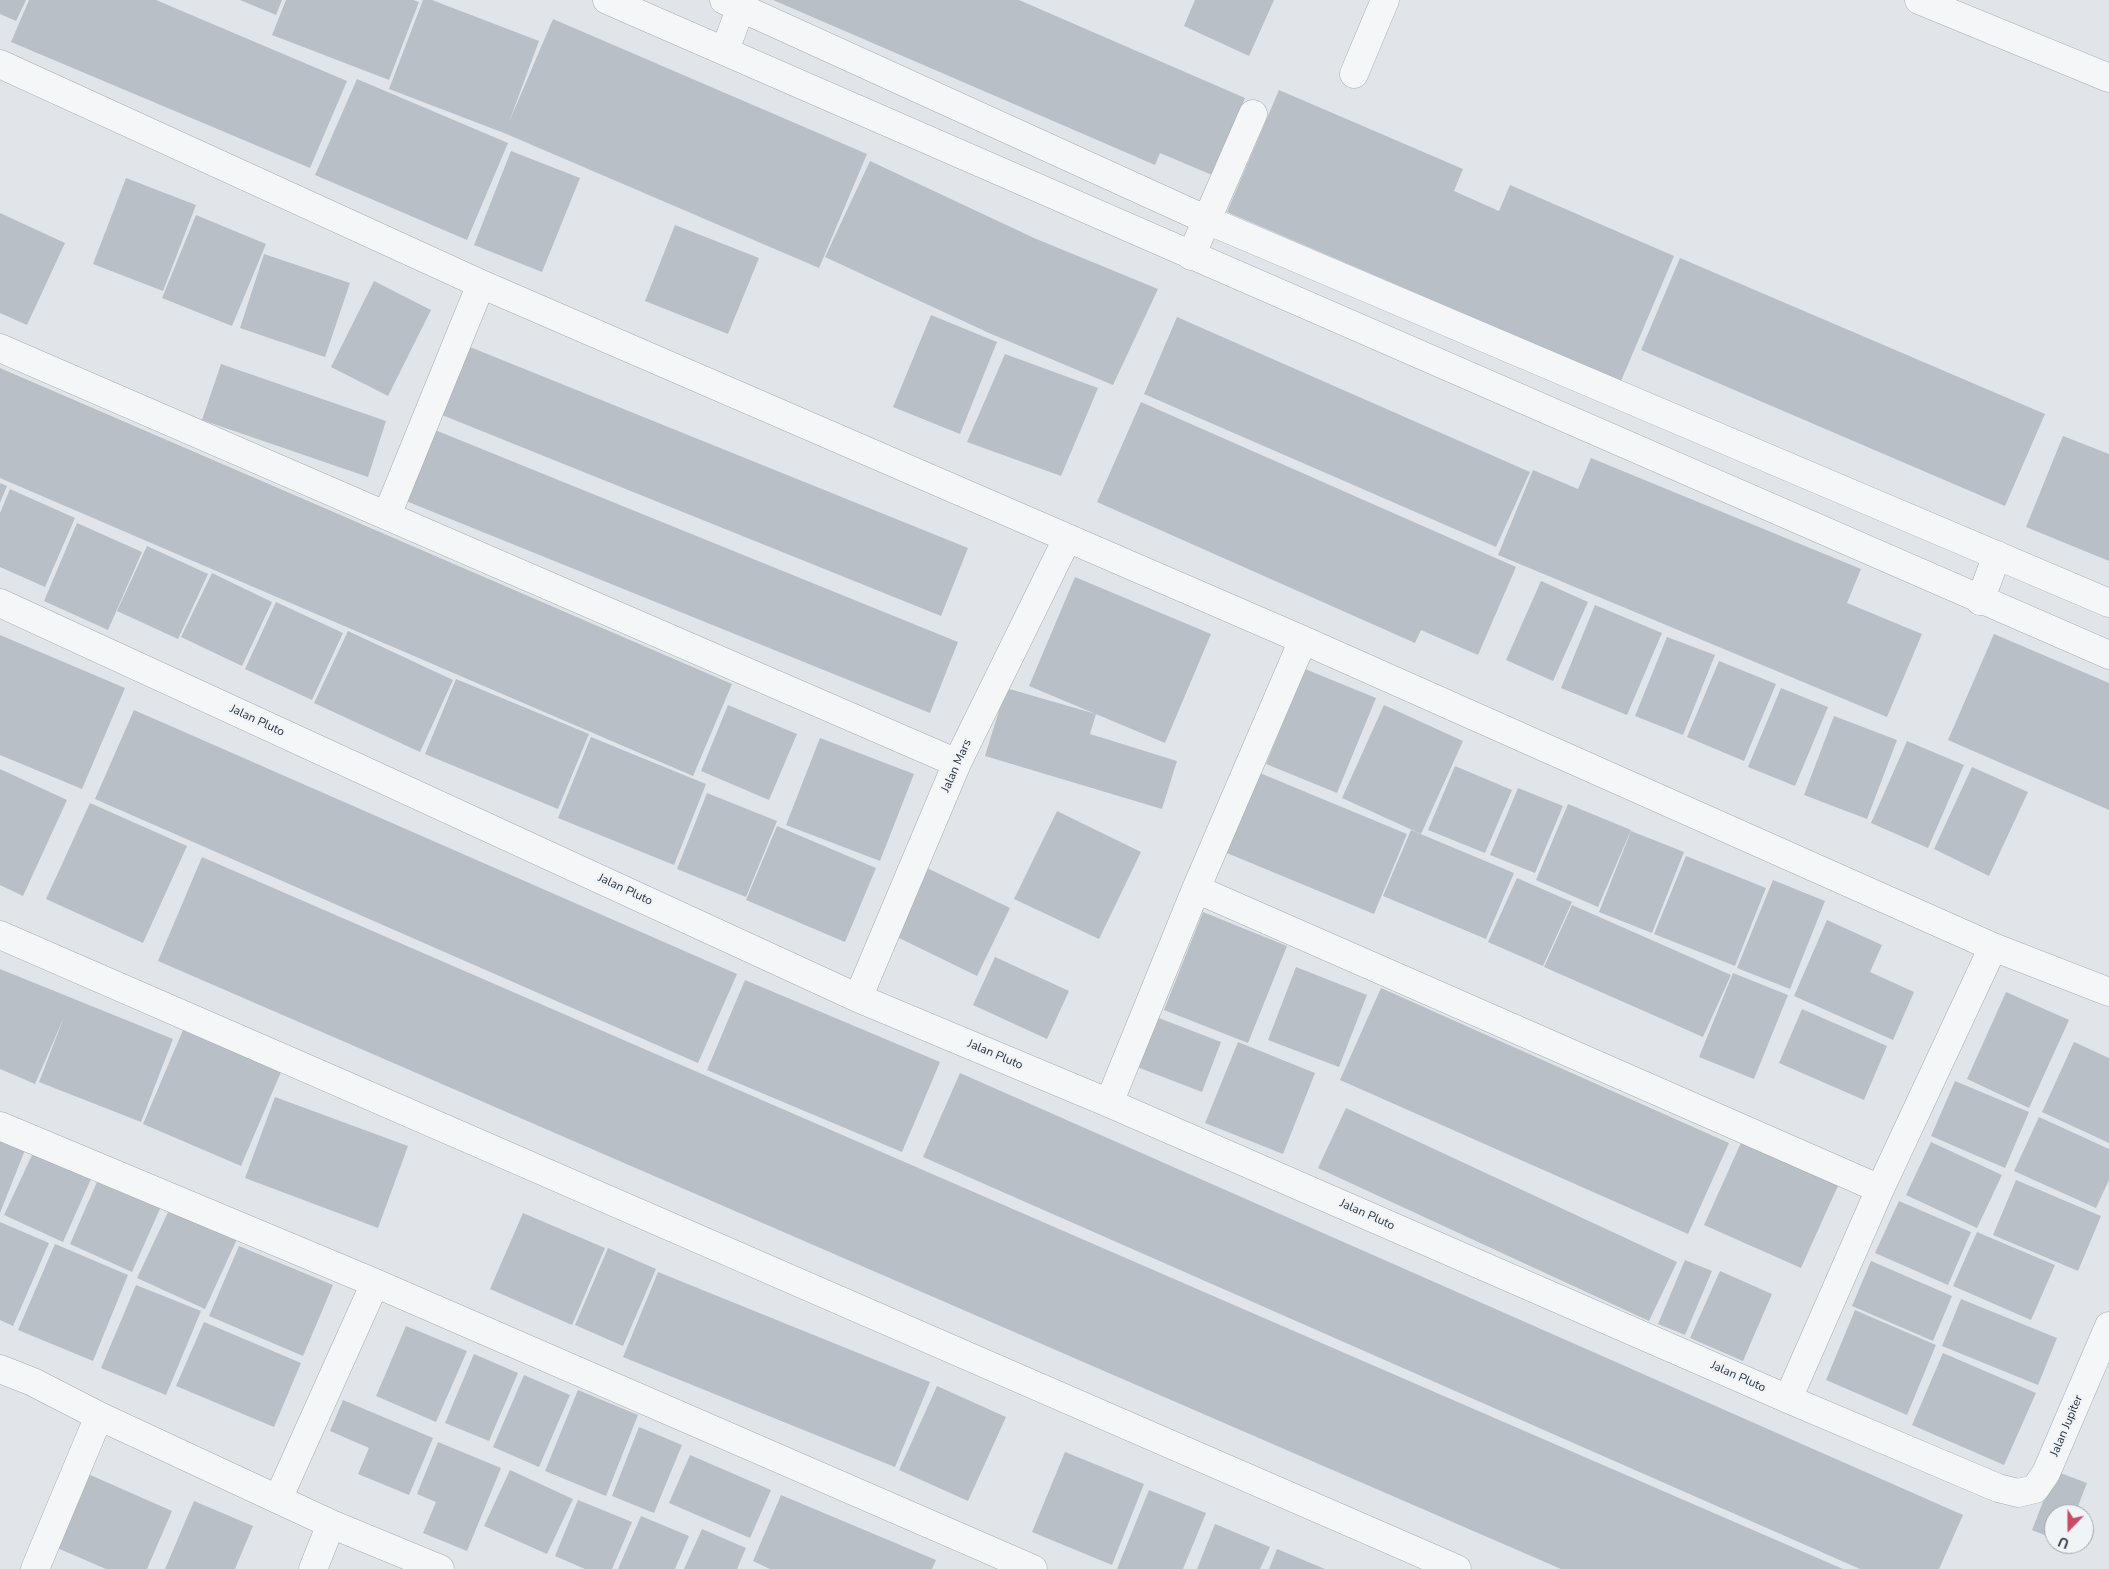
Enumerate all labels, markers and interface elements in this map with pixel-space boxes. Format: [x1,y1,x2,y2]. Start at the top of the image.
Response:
street label: Jalan Pluto [227,702,287,740]
street label: Jalan Mars [939,737,975,795]
street label: Jalan Pluto [595,871,655,909]
street label: Jalan Pluto [965,1037,1025,1073]
street label: Jalan Pluto [1337,1196,1397,1234]
street label: Jalan Pluto [1708,1358,1768,1396]
street label: Jalan Jupiter [2048,1393,2086,1459]
north arrow [2044,1504,2094,1554]
text: U [2055,1532,2072,1553]

